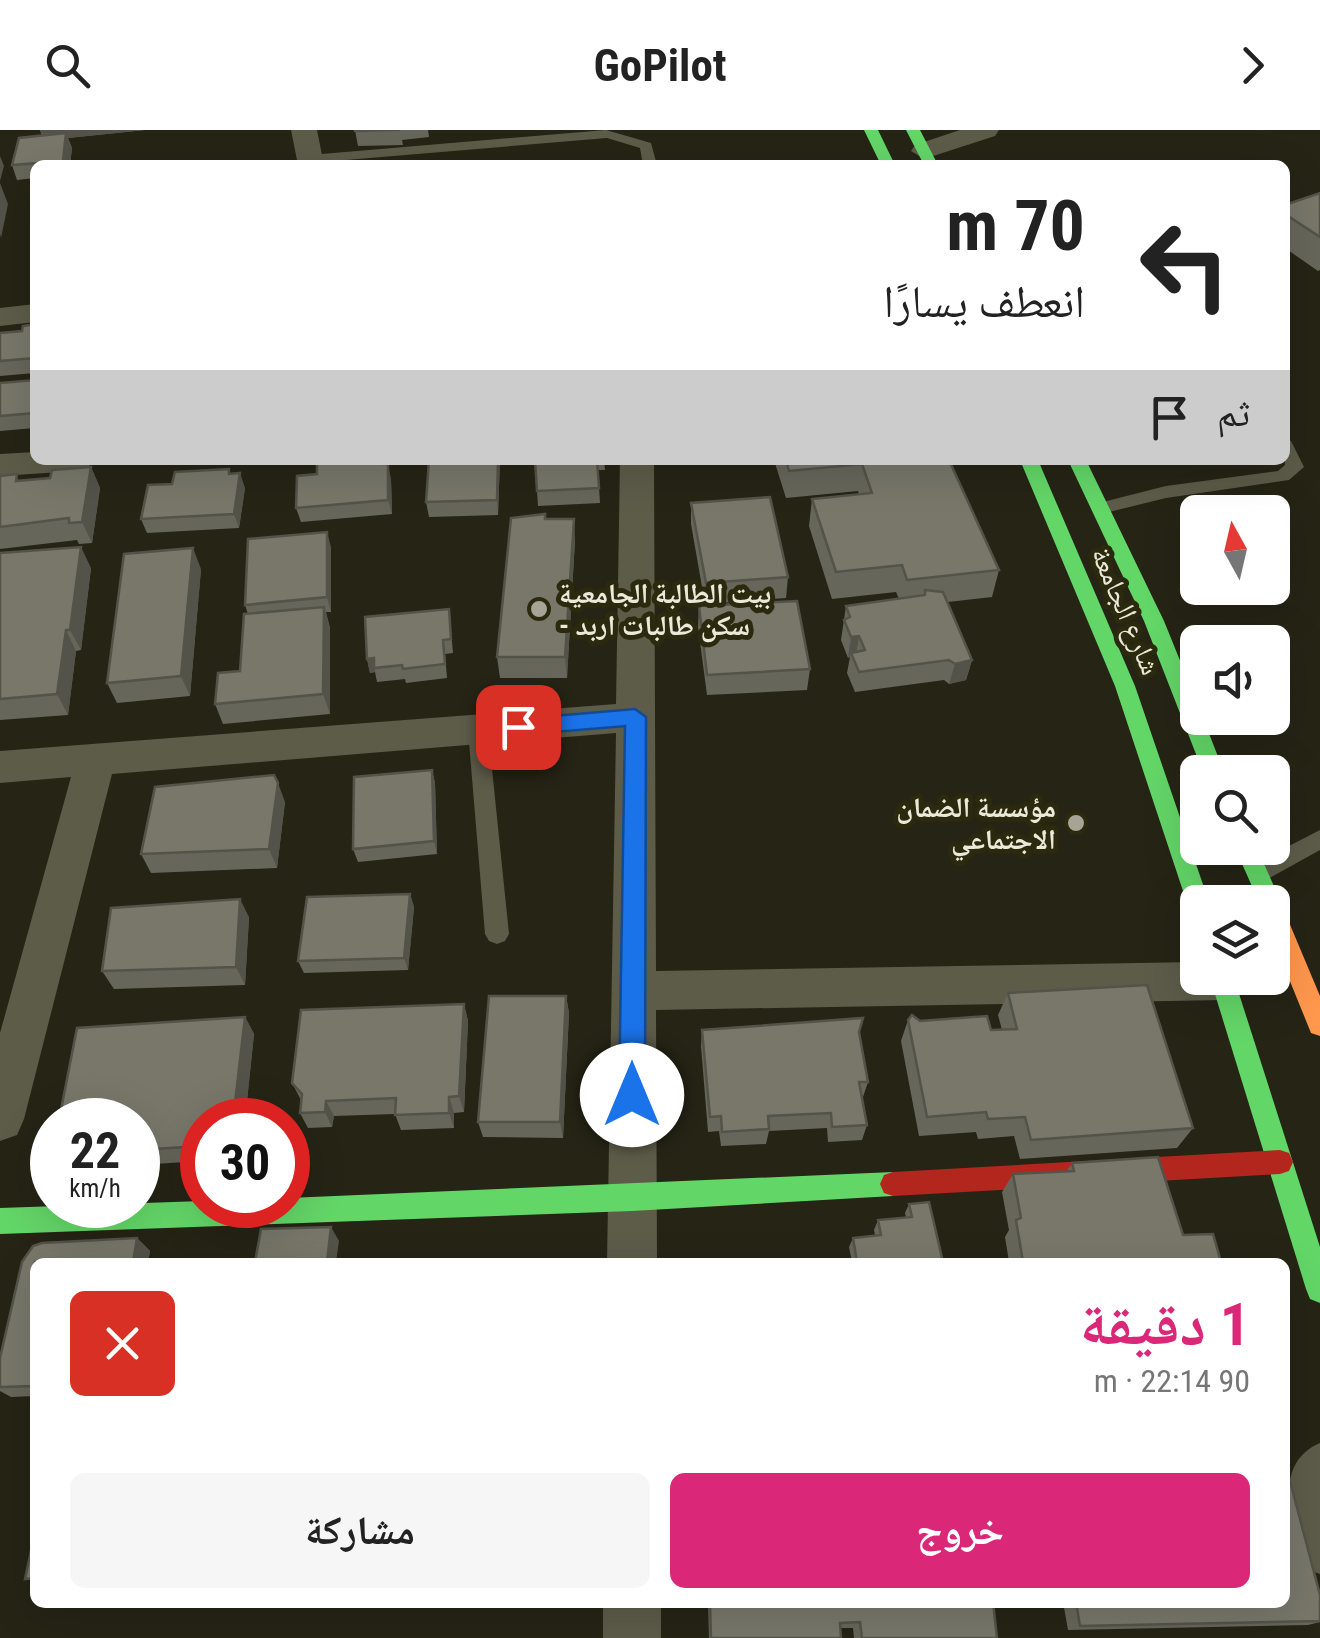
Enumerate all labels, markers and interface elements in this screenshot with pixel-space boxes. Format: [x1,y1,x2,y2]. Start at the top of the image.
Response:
icon: search [40,38,95,93]
icon: forward [1225,38,1280,93]
text: GoPilot [593,39,727,92]
text: 70 m [946,185,1085,267]
icon: left [1120,200,1250,330]
text: انعطف يسارًا [883,275,1085,328]
icon: arrive [1142,390,1197,445]
text: ثم [1217,391,1250,435]
north arrow [1180,495,1290,605]
map controls [1180,495,1290,995]
street label: شارع الجامعة [1084,542,1168,680]
place label: بيت الطالبة الجامعية - سكن طالبات اربد [559,577,771,643]
marker: بيت الطالبة الجامعية - سكن طالبات اربد [528,598,550,620]
button: sound [1180,625,1290,735]
pin [476,685,561,770]
icon: arrive [491,700,546,755]
button: search [1180,755,1290,865]
place label: مؤسسة الضمان الاجتماعي [896,791,1056,861]
marker: مؤسسة الضمان الاجتماعي [1065,812,1087,834]
button: layers [1180,885,1290,995]
position arrow [580,1043,684,1147]
speed limit sign: 30 [180,1098,310,1228]
text: 22 [70,1122,120,1180]
text: km/h [69,1174,121,1203]
text: 1 دقيقة [1080,1289,1250,1360]
button: close [70,1291,175,1396]
text: 90 m · 22:14 [1094,1362,1250,1400]
button: مشاركة [70,1473,650,1588]
button: خروج [670,1473,1250,1588]

